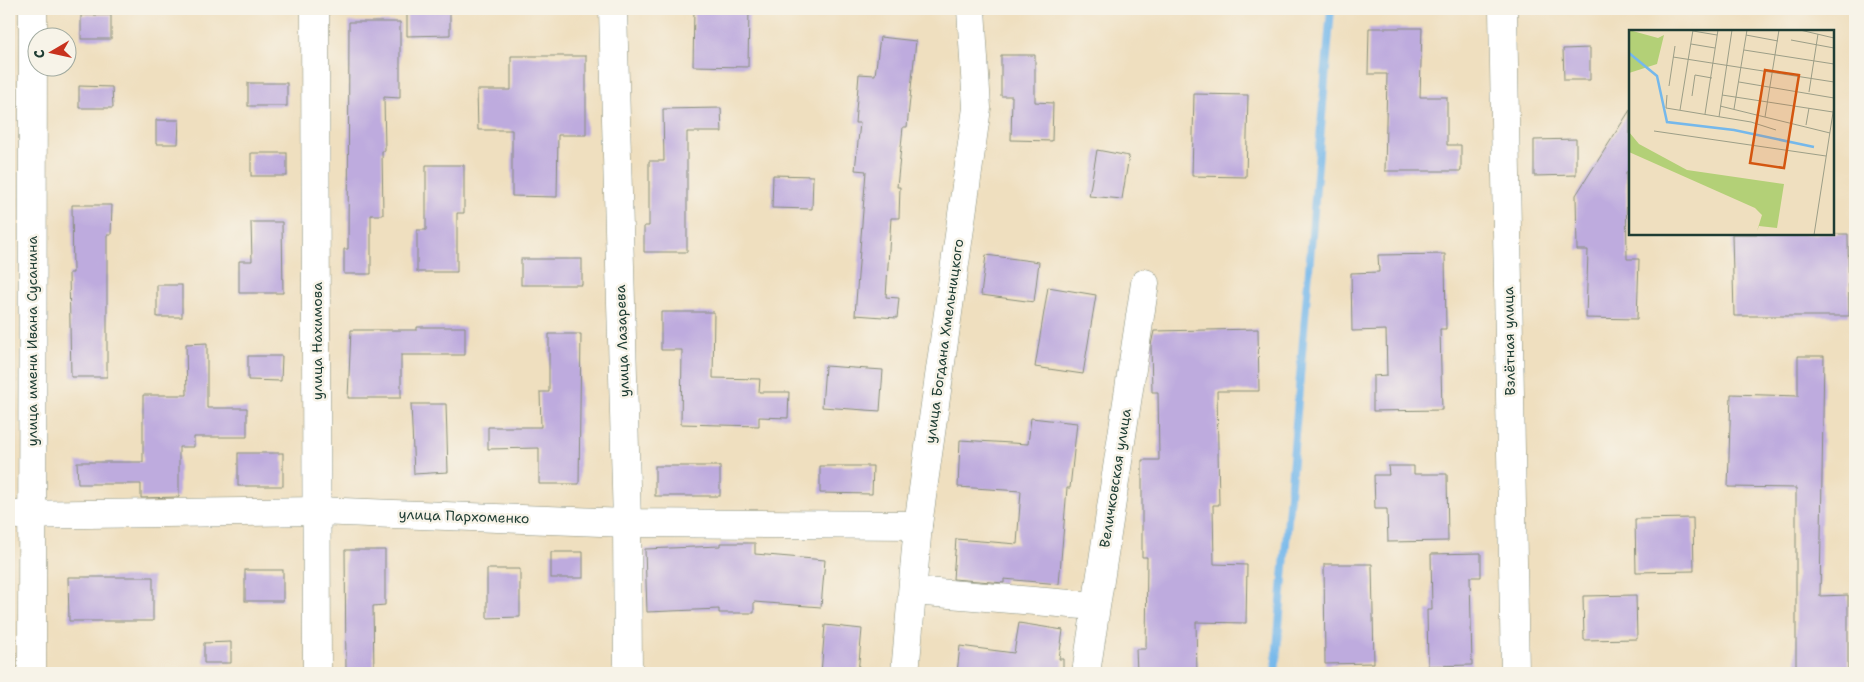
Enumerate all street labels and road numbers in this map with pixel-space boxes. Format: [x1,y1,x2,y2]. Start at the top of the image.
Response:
street label: улица имени Ивана Сусанина [23,235,41,446]
street label: улица Богдана Хмельницкого [921,238,967,444]
street label: улица Нахимова [308,282,326,400]
street label: улица Лазарева [611,284,633,398]
street label: Взлётная улица [1499,286,1519,396]
street label: Величковская улица [1095,407,1135,549]
street label: улица Пархоменко [398,505,530,527]

